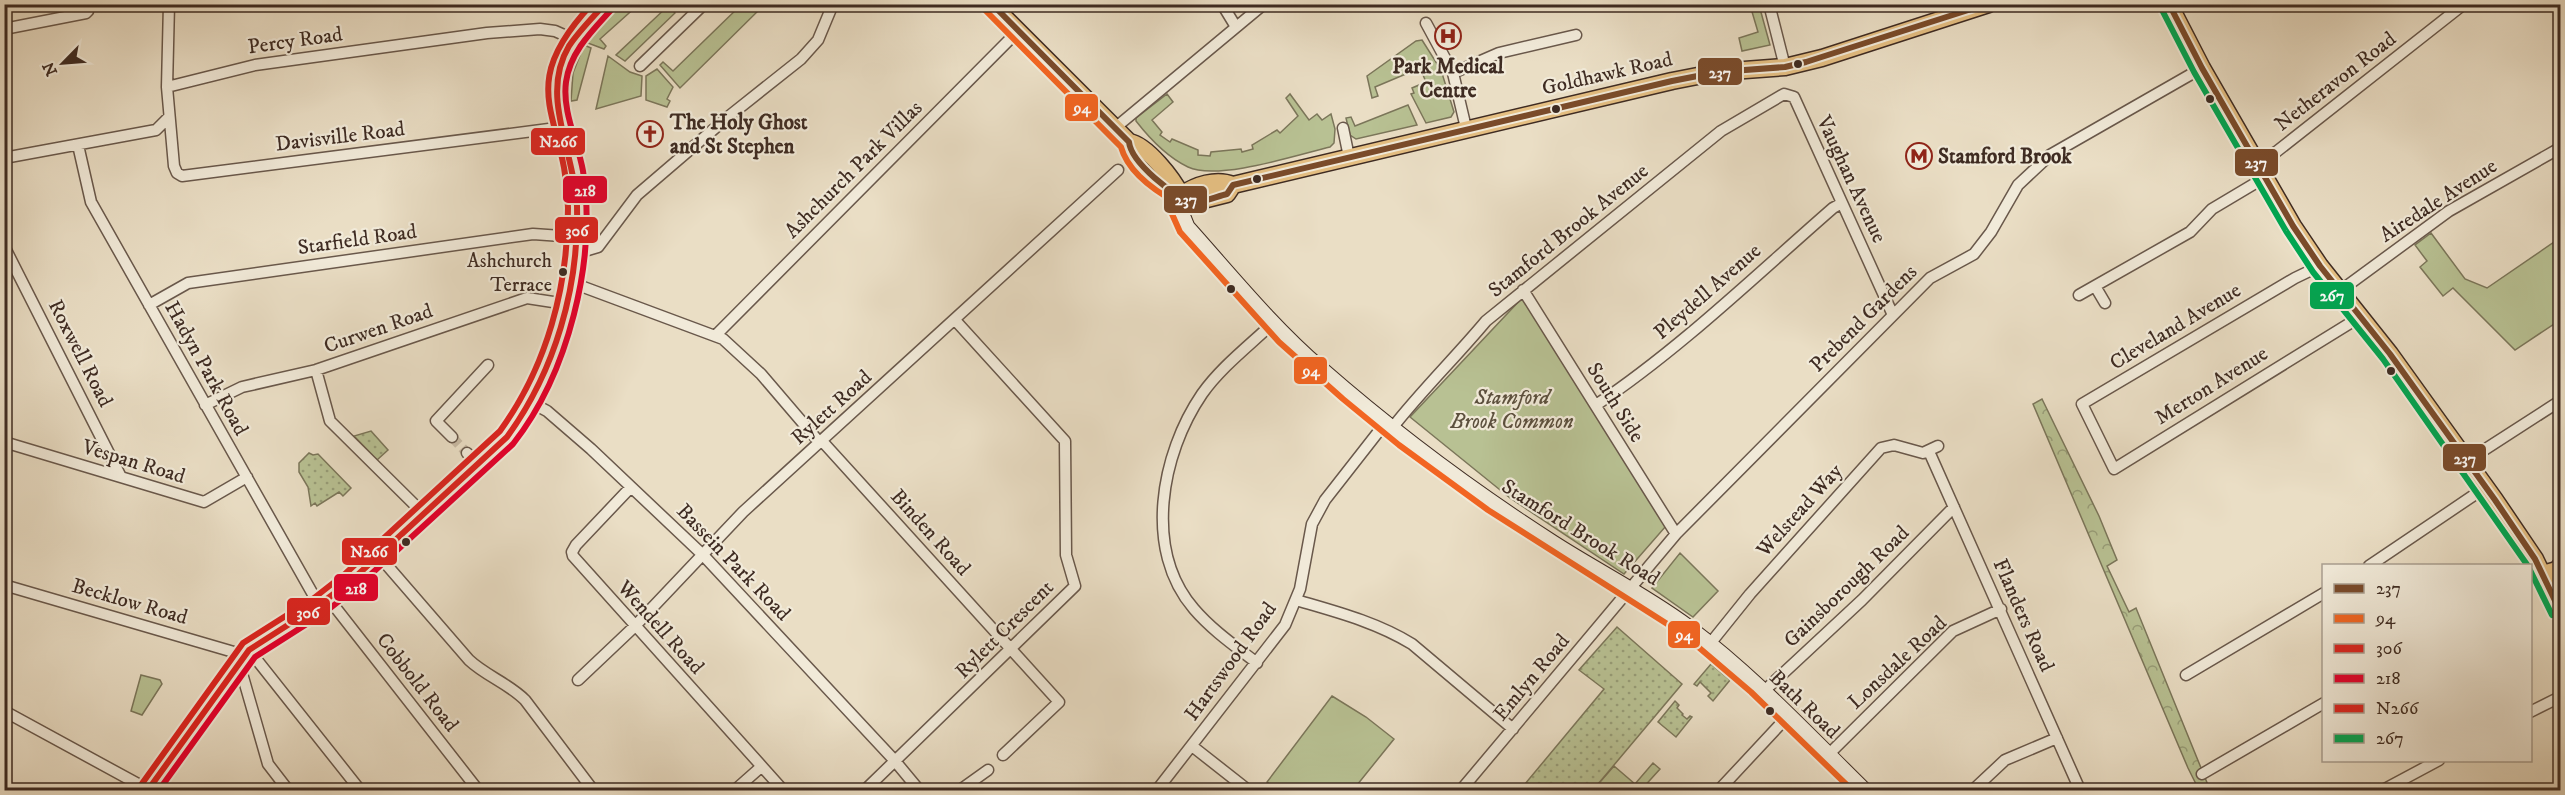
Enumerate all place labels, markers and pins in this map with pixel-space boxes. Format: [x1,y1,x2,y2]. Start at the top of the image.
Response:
hospital icon: Park Medical Centre [1433,21,1463,51]
place label: Park Medical Centre [1392,54,1504,104]
unlabelled marker [1792,58,1804,70]
unlabelled marker [2204,93,2216,105]
unlabelled marker [1550,103,1562,115]
place label: The Holy Ghost and St Stephen [669,110,808,160]
church icon: The Holy Ghost and St Stephen [635,119,665,149]
metro station icon: Stamford Brook [1904,141,1934,171]
place label: Stamford Brook [1938,144,2072,170]
unlabelled marker [1251,173,1263,185]
place label: Ashchurch Terrace [467,249,553,298]
marker: Ashchurch Terrace [557,266,569,278]
unlabelled marker [1225,283,1237,295]
unlabelled marker [2385,365,2397,377]
unlabelled marker [400,536,412,548]
unlabelled marker [1764,705,1776,717]

